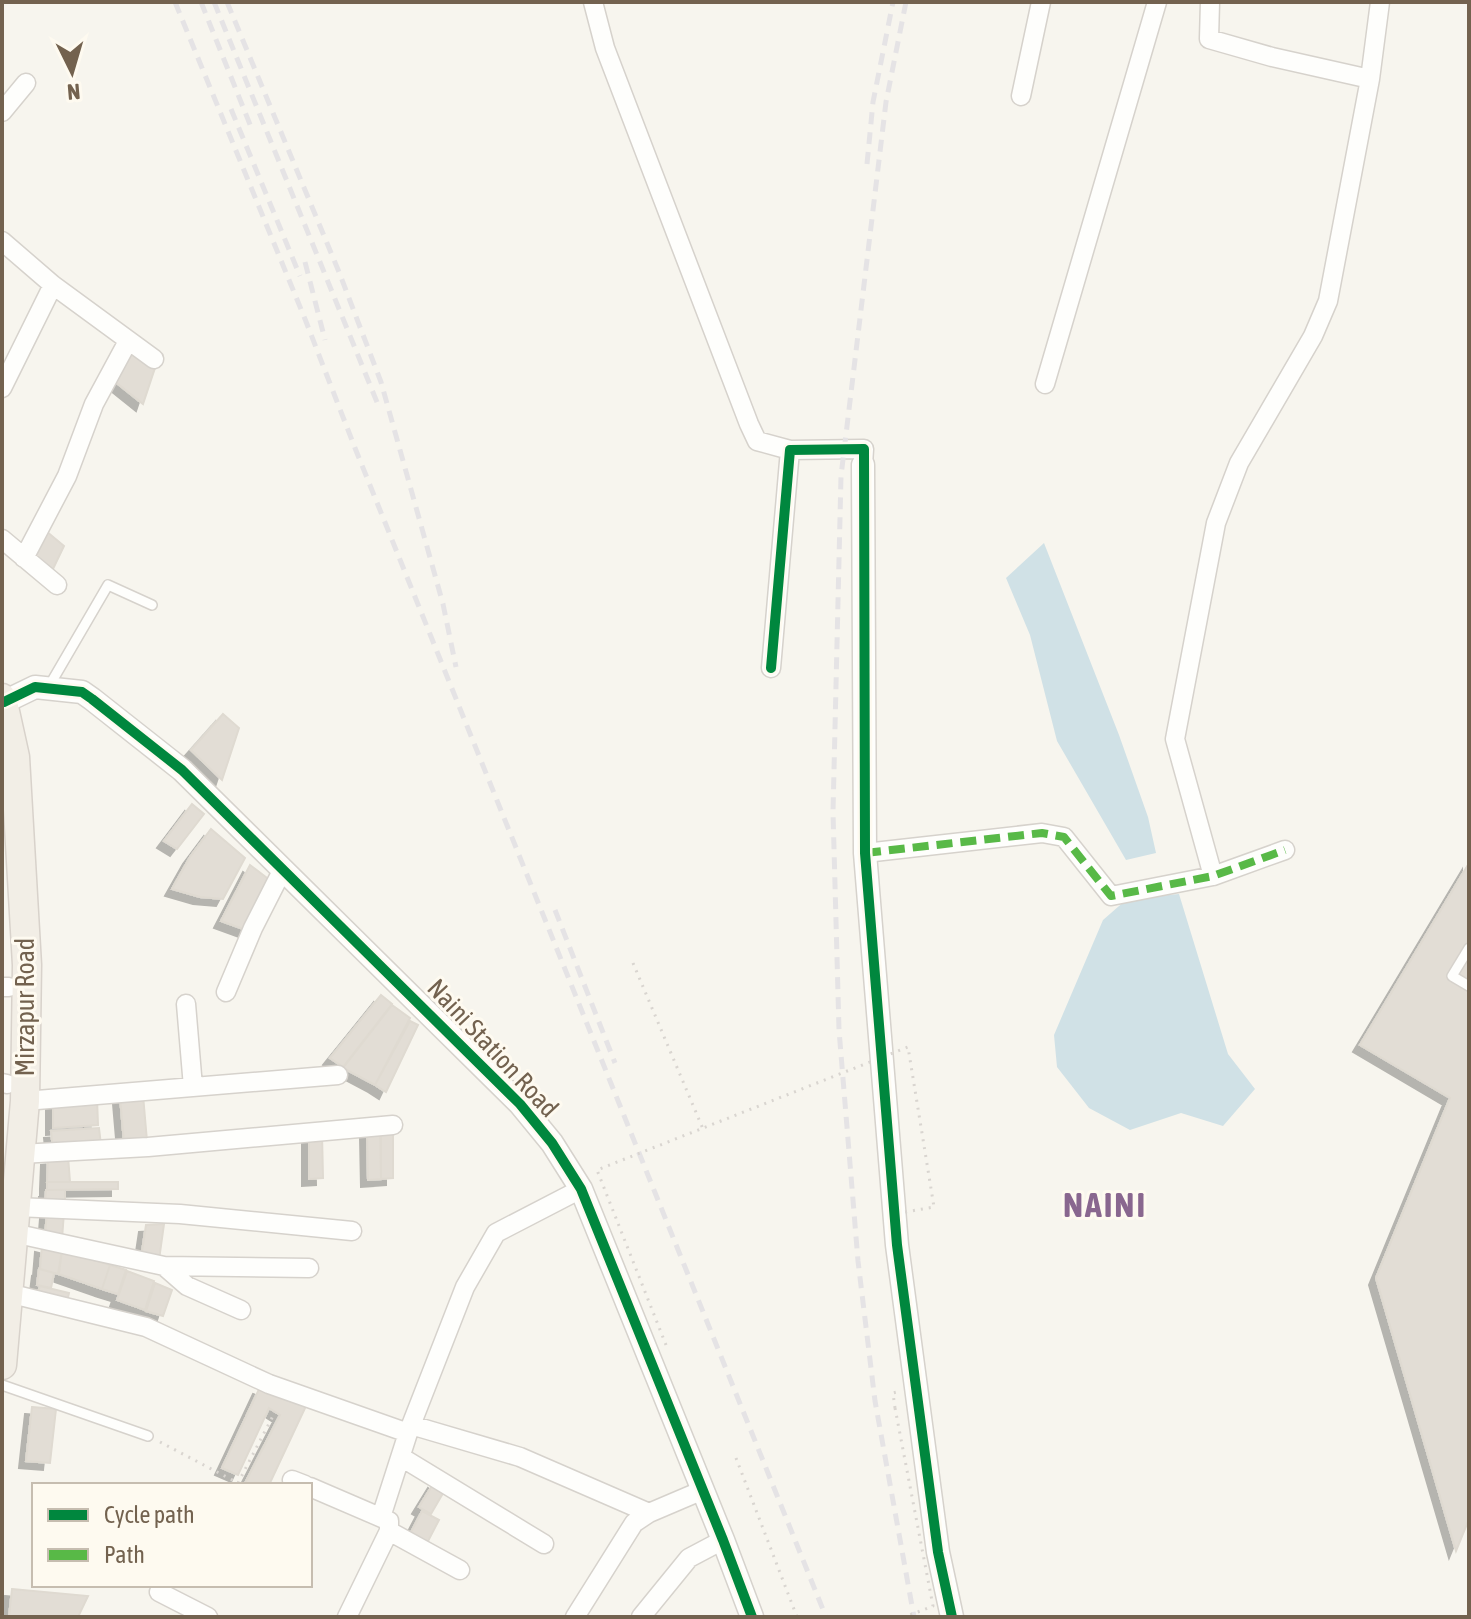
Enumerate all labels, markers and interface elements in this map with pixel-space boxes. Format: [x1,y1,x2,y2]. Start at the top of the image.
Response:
north arrow [32,32,112,112]
text: N [66,78,81,105]
street label: Mirzapur Road [10,938,40,1076]
street label: Naini Station Road [421,973,565,1123]
district label: NAINI [1063,1185,1147,1224]
legend [32,1483,312,1587]
text: Cycle path [104,1501,195,1528]
text: Path [104,1541,145,1568]

